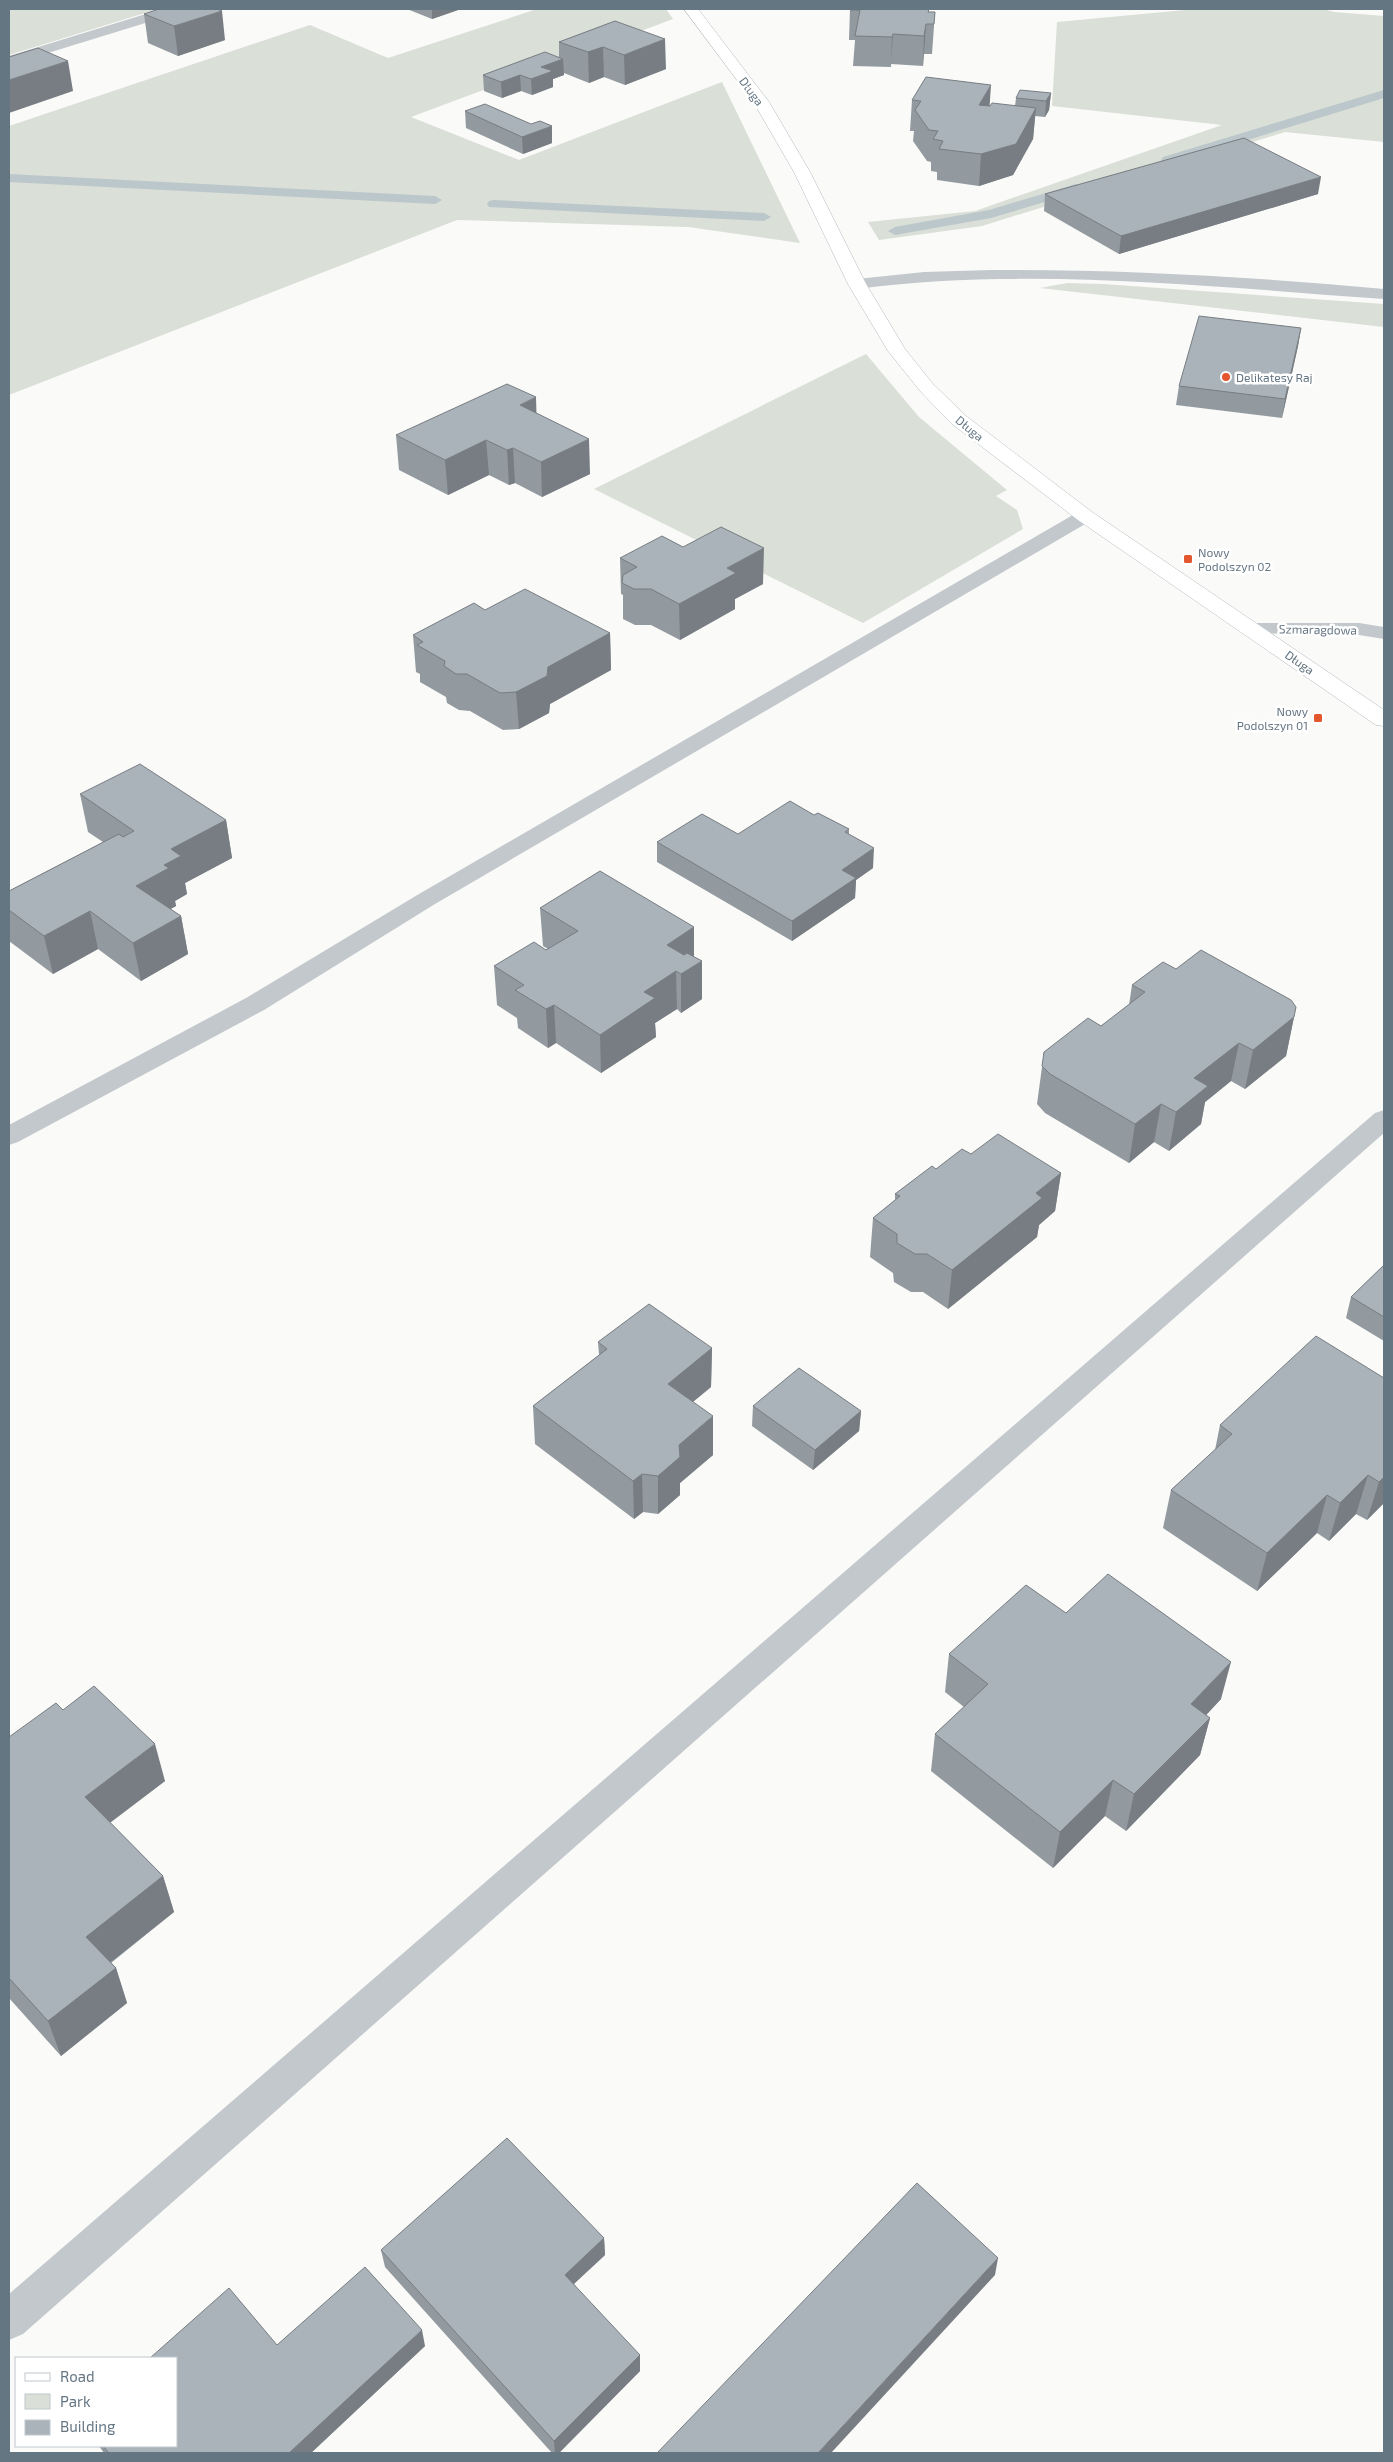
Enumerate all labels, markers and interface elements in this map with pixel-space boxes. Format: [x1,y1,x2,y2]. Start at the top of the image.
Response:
street label: Długa [737,74,767,108]
place label: Delikatesy Raj [1236,370,1313,385]
marker: Delikatesy Raj [1220,371,1232,383]
street label: Długa [953,412,987,444]
place label: Nowy Podolszyn 02 [1198,545,1272,573]
marker: Nowy Podolszyn 02 [1182,553,1194,565]
street label: Szmaragdowa [1279,621,1357,637]
street label: Długa [1283,647,1317,677]
place label: Nowy Podolszyn 01 [1237,704,1309,732]
marker: Nowy Podolszyn 01 [1312,712,1324,724]
legend [15,2357,178,2447]
text: Road [60,2367,95,2385]
text: Park [60,2392,91,2410]
text: Building [60,2417,116,2435]

